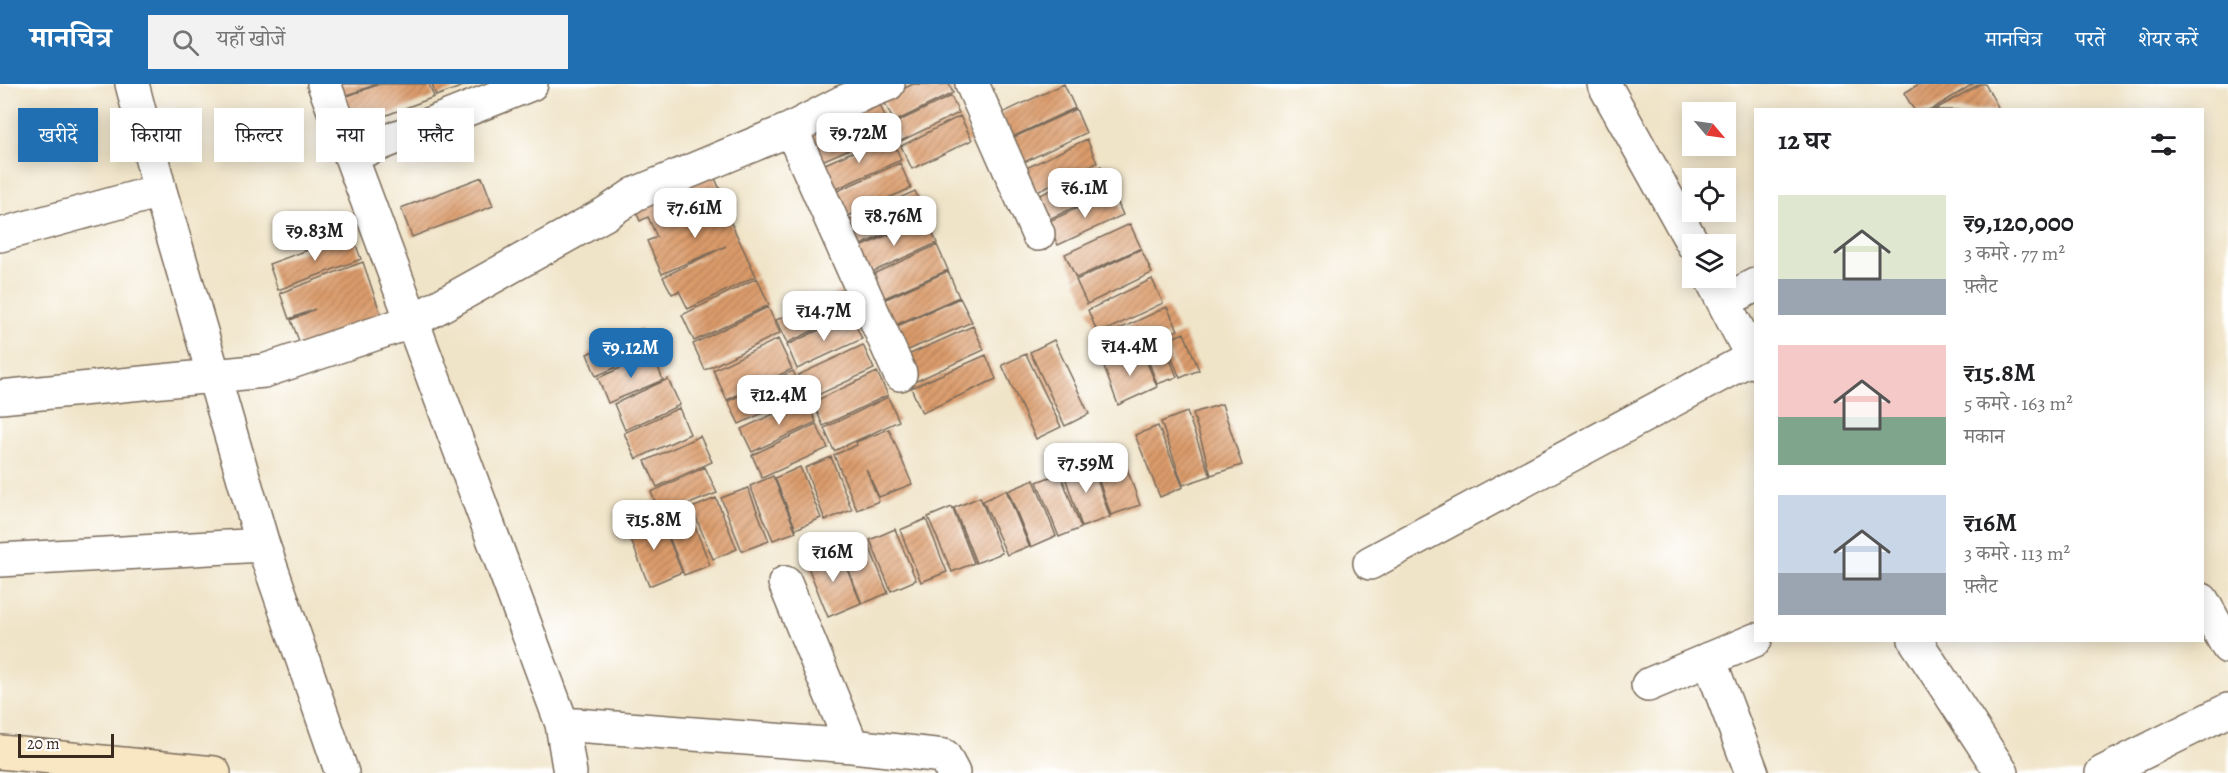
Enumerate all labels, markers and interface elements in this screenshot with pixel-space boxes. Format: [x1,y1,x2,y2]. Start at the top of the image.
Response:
search box [148,15,568,69]
text: मानचित्र [30,19,112,57]
text: यहाँ खोजें [217,24,285,54]
text: मानचित्र [1985,25,2042,53]
text: परतें [2075,25,2105,53]
text: शेयर करें [2138,25,2198,53]
icon: search [169,26,202,59]
north arrow [1682,102,1736,156]
map controls [1682,102,1736,288]
chip: खरीदें [18,108,98,162]
chip: किराया [110,108,202,162]
chip: फ़िल्टर [214,108,304,162]
chip: नया [316,108,385,162]
chip: फ़्लैट [397,108,474,162]
pin: ₹9.72M [810,113,908,164]
text: ₹9.72M [830,119,888,146]
text: 12 घर [1778,123,1830,158]
icon: filters [2147,128,2180,161]
pin: ₹6.1M [1043,168,1127,219]
button: locate [1682,168,1736,222]
text: ₹6.1M [1062,174,1108,201]
pin: ₹7.61M [646,188,744,239]
text: ₹7.61M [668,194,722,221]
pin: ₹8.76M [845,196,943,247]
text: ₹8.76M [865,202,923,229]
text: ₹9,120,000 [1964,205,2074,240]
pin: ₹9.83M [266,211,364,262]
text: ₹9.83M [286,217,344,244]
icon: home [1826,219,1898,291]
button: layers [1682,234,1736,288]
text: 3 कमरे · 77 m² [1964,240,2065,267]
text: फ़्लैट [1964,273,1997,300]
pin: ₹14.7M [775,291,873,342]
text: ₹14.7M [797,297,851,324]
pin: ₹14.4M [1081,326,1179,377]
pin: ₹9.12M [582,328,680,379]
text: ₹14.4M [1102,332,1158,359]
text: ₹9.12M [603,334,659,361]
text: ₹15.8M [1964,355,2036,390]
icon: home [1826,369,1898,441]
pin: ₹12.4M [730,375,828,426]
text: ₹12.4M [751,381,807,408]
text: 5 कमरे · 163 m² [1964,390,2073,417]
text: मकान [1964,423,2005,450]
pin: ₹7.59M [1037,443,1135,494]
text: ₹7.59M [1058,449,1114,476]
pin: ₹15.8M [605,500,703,551]
text: ₹16M [1964,505,2017,540]
text: ₹15.8M [626,506,682,533]
icon: home [1826,519,1898,591]
pin: ₹16M [797,532,869,583]
text: ₹16M [813,538,853,565]
text: 3 कमरे · 113 m² [1964,540,2070,567]
text: फ़्लैट [1964,573,1997,600]
scale bar [18,731,114,758]
text: 20 m [27,733,60,755]

